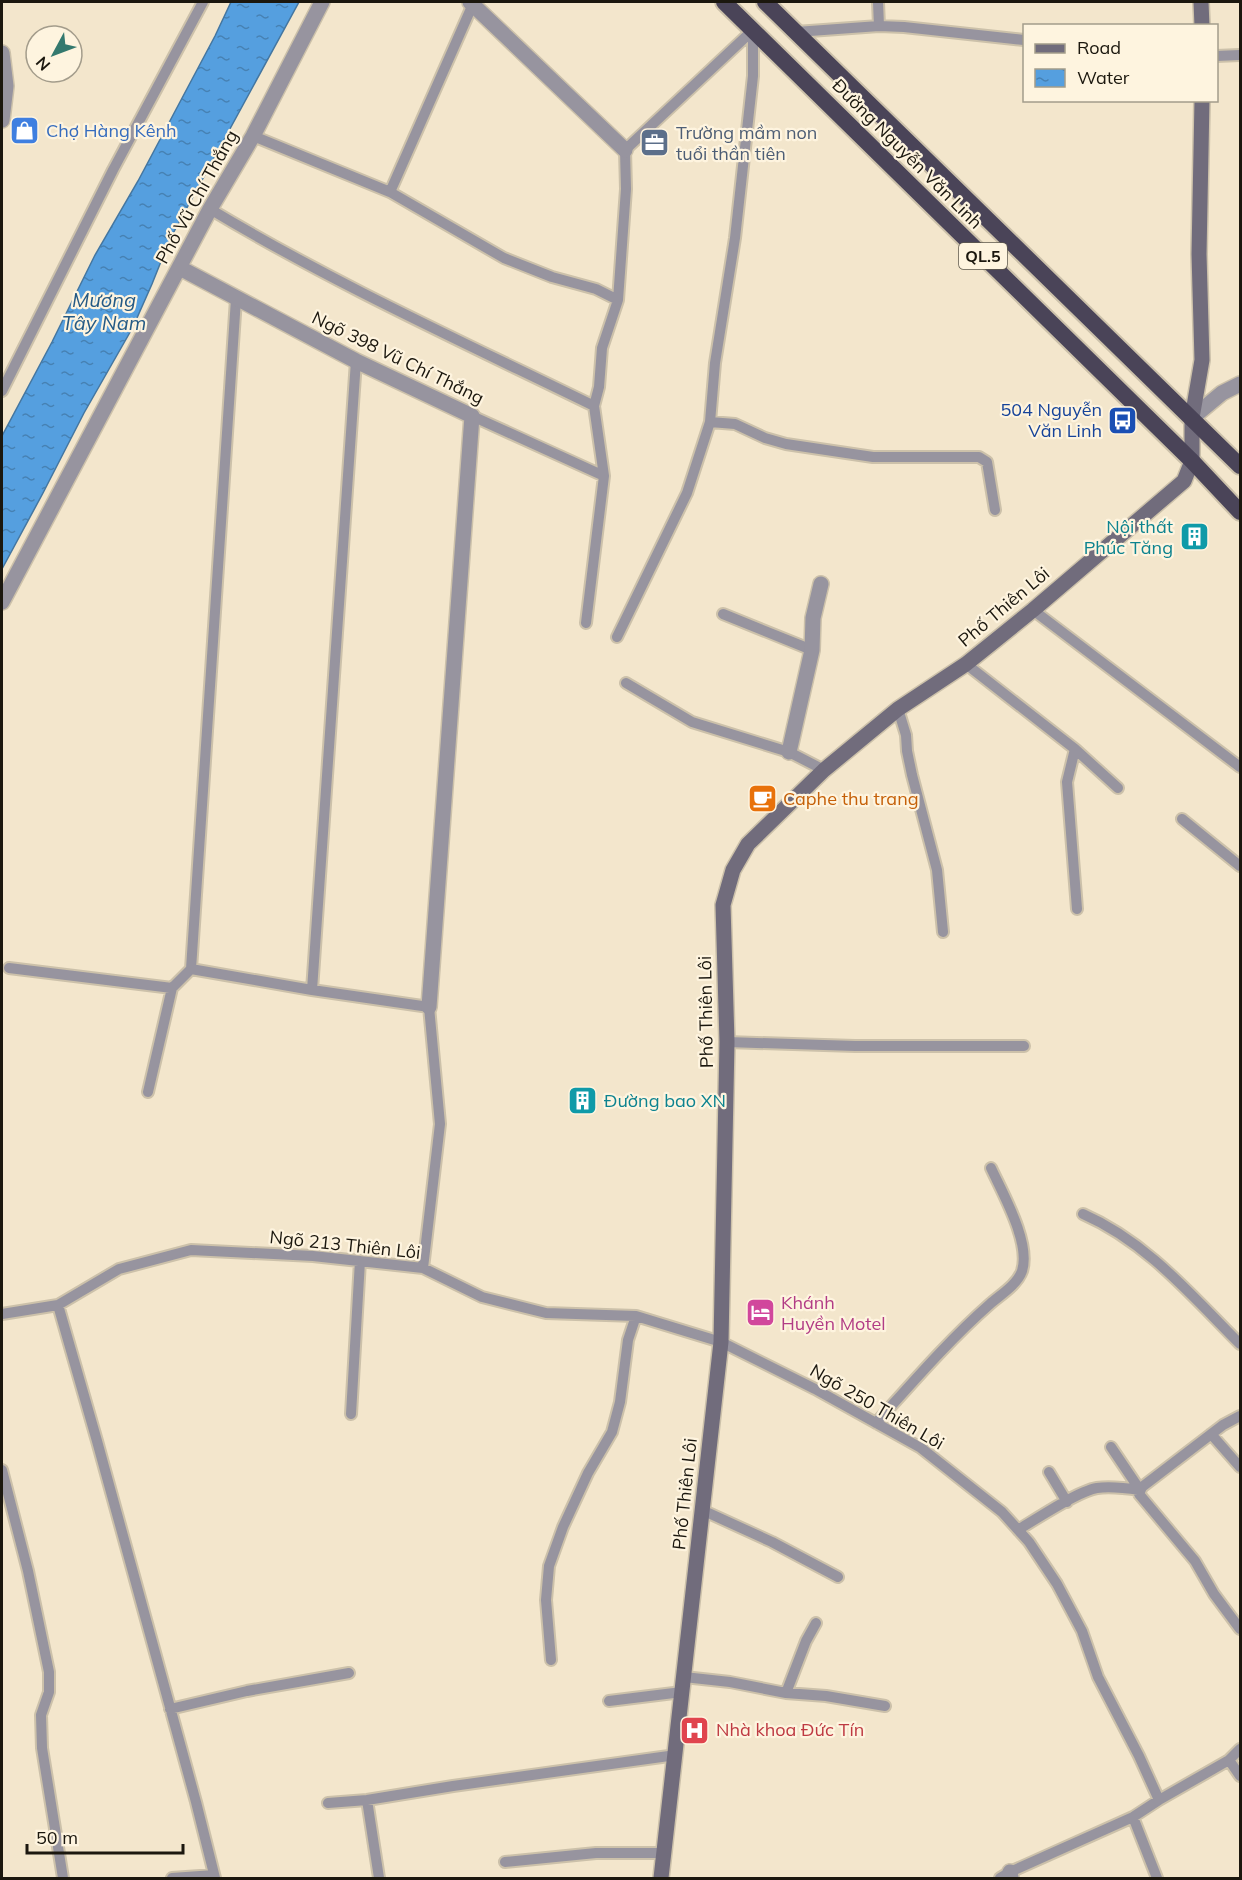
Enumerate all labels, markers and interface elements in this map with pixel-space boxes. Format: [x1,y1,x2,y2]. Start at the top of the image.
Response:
north arrow [24,24,84,84]
legend [1023,24,1218,102]
text: Road [1077,36,1121,59]
text: N [31,53,54,75]
text: Water [1077,66,1130,89]
street label: Đường Nguyễn Văn Linh [827,74,987,234]
shop icon: Chợ Hàng Kênh [9,115,41,147]
place label: Chợ Hàng Kênh [46,119,177,142]
place label: Trường mầm non tuổi thần tiên [676,121,817,165]
street label: Phố Vũ Chí Thắng [150,126,243,268]
office icon: Trường mầm non tuổi thần tiên [639,127,671,159]
road number: QL.5 [959,243,1007,269]
water label: Mương Tây Nam [62,287,146,335]
street label: Ngõ 398 Vũ Chí Thắng [308,306,488,409]
place label: 504 Nguyễn Văn Linh [1000,398,1102,442]
bus stop icon: 504 Nguyễn Văn Linh [1107,404,1139,436]
place label: Nội thất Phúc Tăng [1084,515,1173,559]
building icon: Nội thất Phúc Tăng [1178,521,1210,553]
street label: Phố Thiên Lôi [953,562,1054,652]
cafe icon: Caphe thu trang [746,783,778,815]
place label: Caphe thu trang [783,787,919,810]
street label: Phố Thiên Lôi [693,956,718,1068]
building icon: Đường bao XN [567,1085,599,1117]
place label: Đường bao XN [604,1089,726,1112]
street label: Ngõ 213 Thiên Lôi [269,1225,422,1264]
place label: Khánh Huyền Motel [781,1291,886,1335]
hotel icon: Khánh Huyền Motel [744,1297,776,1329]
street label: Ngõ 250 Thiên Lôi [806,1359,949,1454]
street label: Phố Thiên Lôi [667,1437,702,1551]
hospital icon: Nhà khoa Đức Tín [679,1714,711,1746]
place label: Nhà khoa Đức Tín [716,1718,864,1741]
scale bar [27,1817,183,1855]
text: 50 m [36,1826,78,1849]

